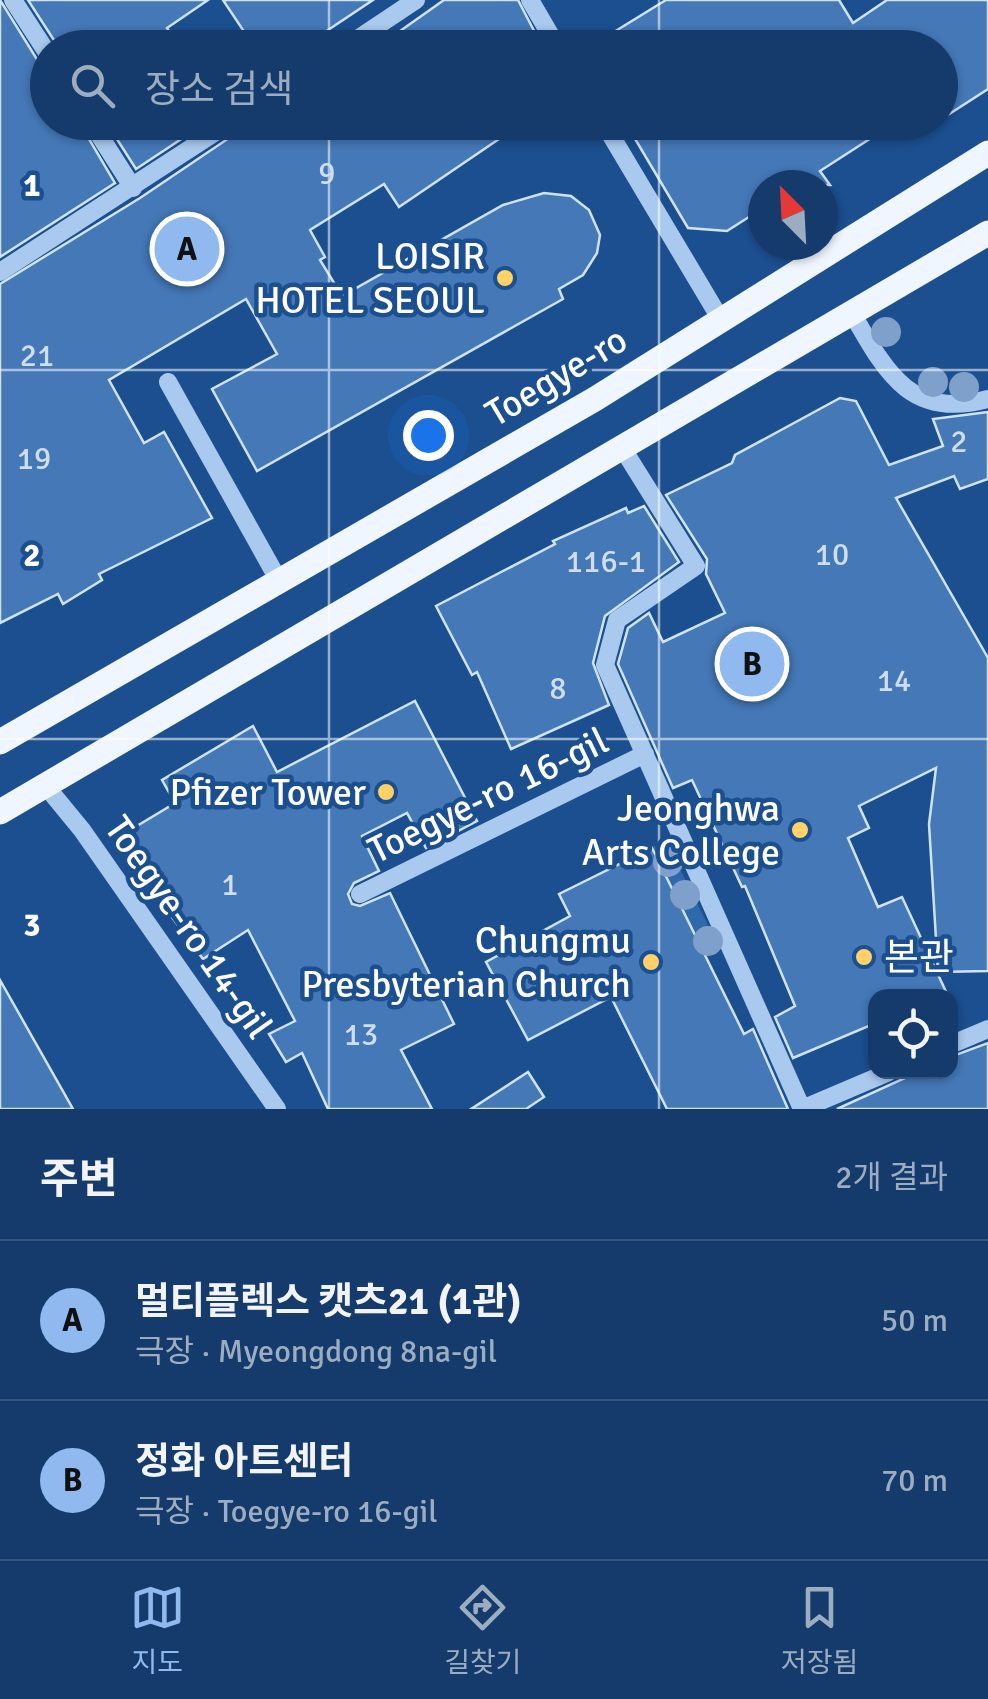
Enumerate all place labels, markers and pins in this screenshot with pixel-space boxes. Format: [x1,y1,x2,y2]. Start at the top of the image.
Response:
pin: A [154,212,220,286]
place label: LOISIR HOTEL SEOUL [255,233,485,324]
marker: LOISIR HOTEL SEOUL [494,267,516,289]
pin: B [720,626,784,702]
place label: Pfizer Tower [169,769,366,816]
marker: Pfizer Tower [375,781,397,803]
place label: Jeonghwa Arts College [582,785,780,876]
marker: Jeonghwa Arts College [789,819,811,841]
place label: Chungmu Presbyterian Church [301,917,631,1008]
place label: 본관 [884,934,954,981]
marker: 본관 [853,946,875,968]
marker: Chungmu Presbyterian Church [640,951,662,973]

